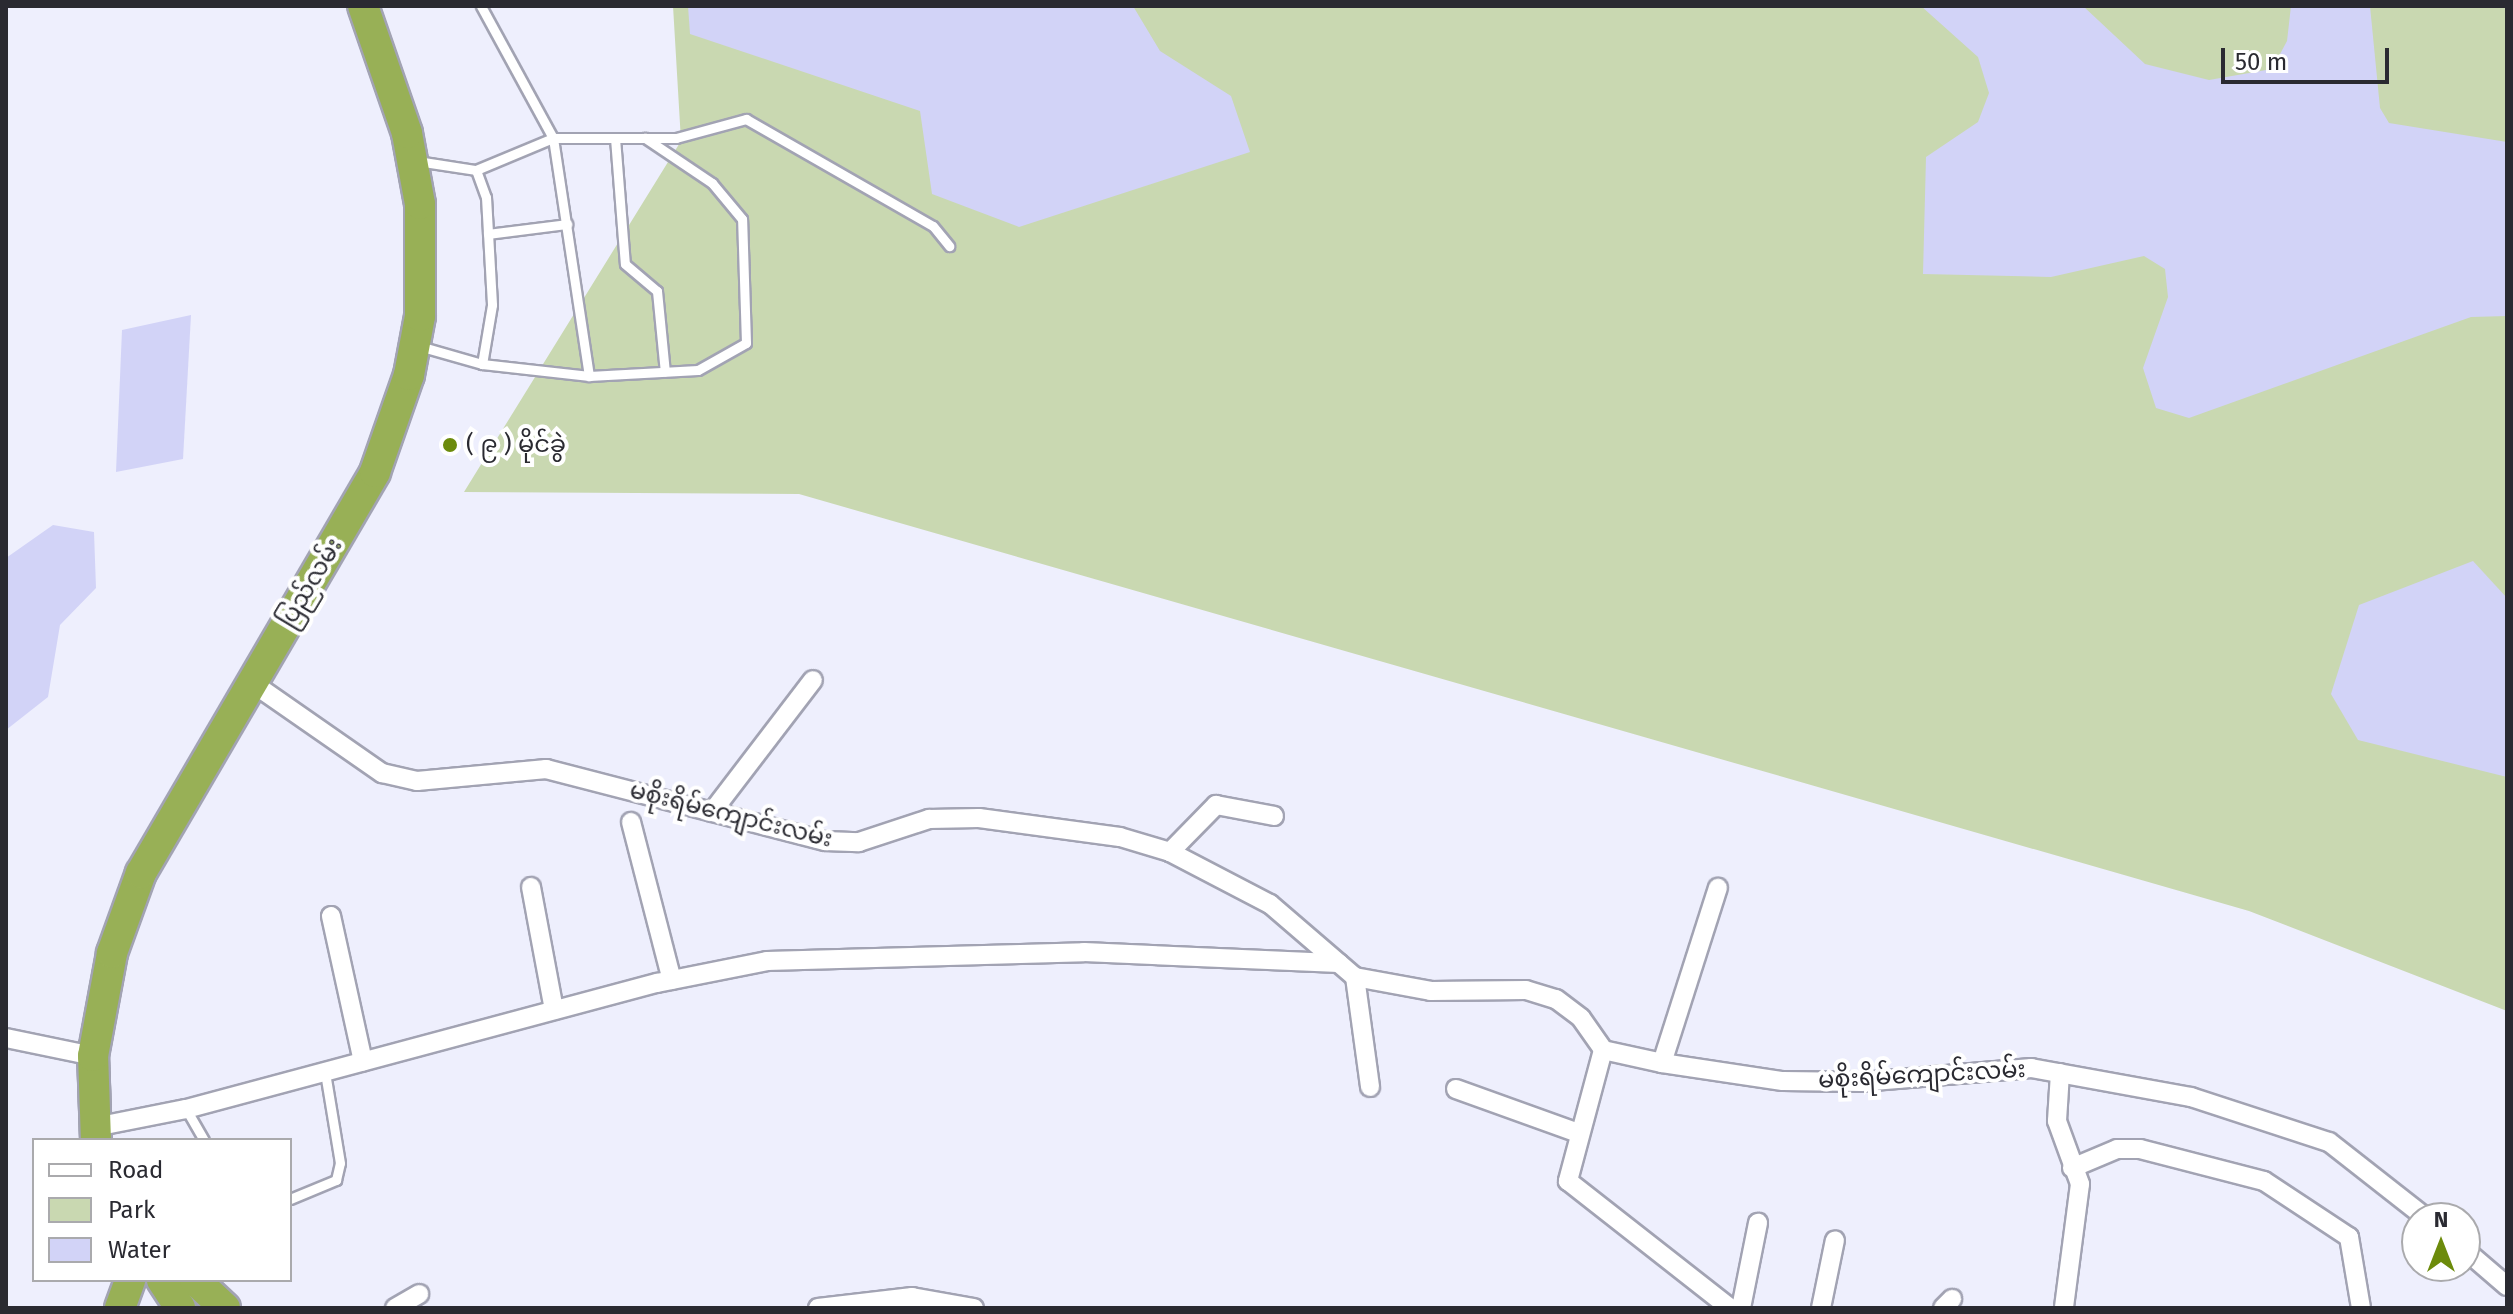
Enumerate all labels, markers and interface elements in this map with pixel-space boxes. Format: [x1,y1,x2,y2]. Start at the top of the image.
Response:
scale bar [2225,32,2393,82]
text: 50 m [2235,48,2287,76]
place label: ( ၉ ) မိုင်ခွဲ [466,431,566,459]
marker: ( ၉ ) မိုင်ခွဲ [441,436,459,454]
street label: ပြည်လမ်း [273,533,349,633]
street label: မစိုးရိမ်ကျောင်းလမ်း [627,776,835,854]
street label: မစိုးရိမ်ကျောင်းလမ်း [1817,1055,2027,1095]
legend [32,1138,292,1282]
text: Road [108,1156,163,1184]
text: Park [108,1196,155,1224]
north arrow [2401,1202,2481,1282]
text: N [2434,1206,2448,1233]
text: Water [108,1236,171,1264]

